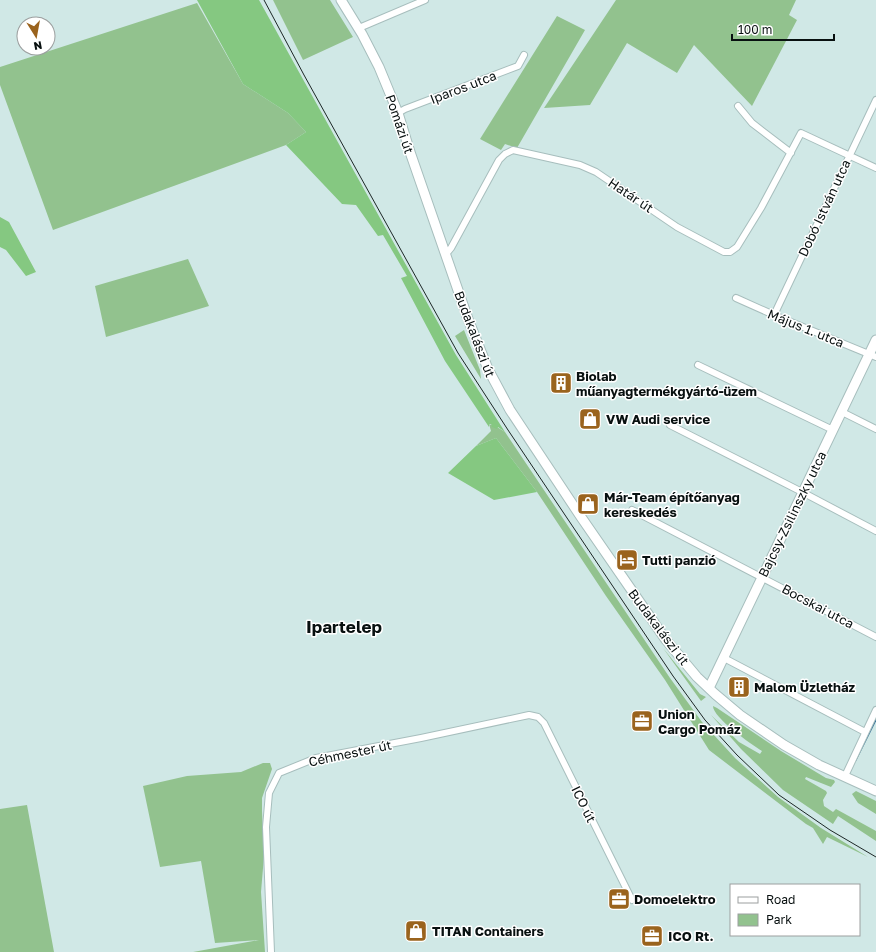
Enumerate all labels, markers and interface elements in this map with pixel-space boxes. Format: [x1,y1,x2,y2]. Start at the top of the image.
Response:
north arrow [16,16,56,56]
scale bar [732,16,834,42]
text: 100 m [738,22,772,37]
text: N [33,39,43,53]
street label: Iparos utca [428,67,498,107]
street label: Pomázi út [382,92,418,156]
street label: Dobó István utca [794,157,854,259]
street label: Határ út [605,174,657,216]
street label: Budakalászi út [451,289,499,379]
street label: Május 1. utca [765,305,847,351]
place label: Biolab műanyagtermékgyártó-üzem [576,368,757,399]
building icon: Biolab műanyagtermékgyártó-üzem [548,370,574,396]
shop icon: VW Audi service [577,406,603,432]
place label: VW Audi service [606,411,711,427]
street label: Bajcsy-Zsilinszky utca [754,448,830,580]
place label: Már-Team építőanyag kereskedés [604,489,740,520]
shop icon: Már-Team építőanyag kereskedés [575,491,601,517]
hotel icon: Tutti panzió [614,547,640,573]
place label: Tutti panzió [642,552,716,568]
street label: Bocskai utca [779,580,857,632]
street label: Budakalászi út [625,586,693,668]
district label: Ipartelep [306,616,382,637]
building icon: Malom Üzletház [726,674,752,700]
place label: Malom Üzletház [754,679,855,695]
place label: Union Cargo Pomáz [658,706,741,737]
office icon: Union Cargo Pomáz [629,708,655,734]
street label: Céhmester út [307,736,393,770]
street label: ICO út [568,783,600,825]
legend [730,884,860,936]
office icon: Domoelektro [606,886,632,912]
place label: Domoelektro [634,891,716,907]
text: Road [766,892,795,907]
text: Park [766,912,792,927]
shop icon: TITAN Containers [403,918,429,944]
place label: TITAN Containers [432,923,544,939]
office icon: ICO Rt. [639,923,665,949]
place label: ICO Rt. [668,928,714,944]

